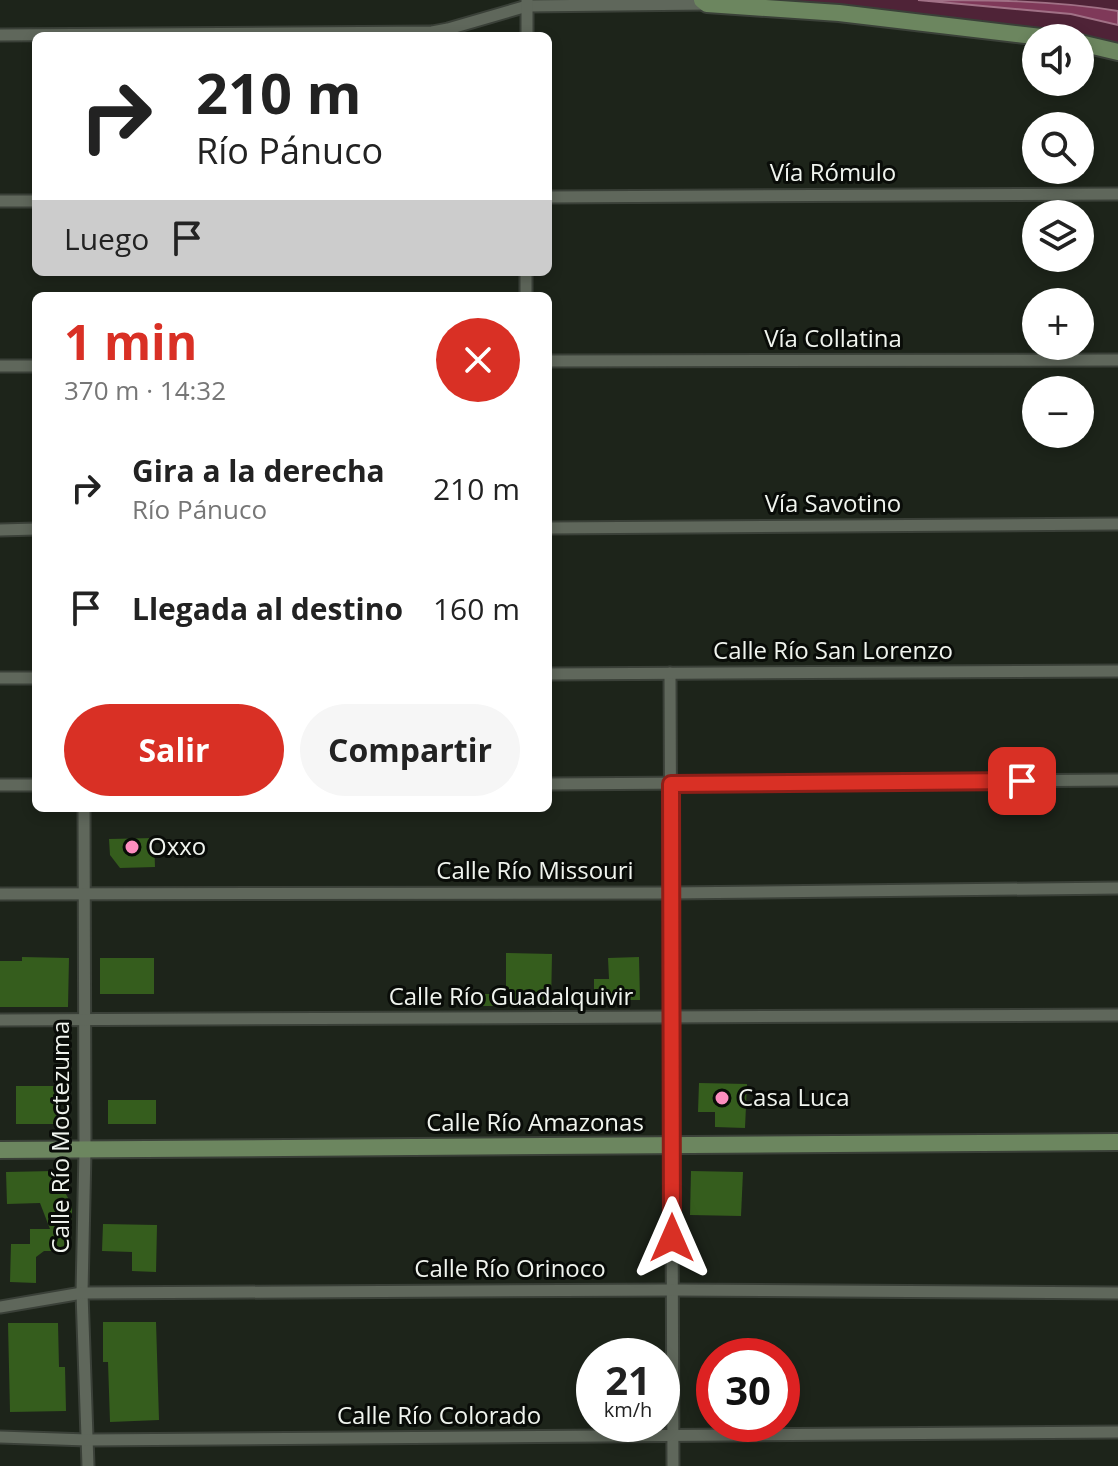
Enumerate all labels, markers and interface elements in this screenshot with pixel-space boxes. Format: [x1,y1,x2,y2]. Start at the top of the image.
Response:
map controls [1022,24,1094,448]
button: sound [1022,24,1094,96]
text: 210 m [196,54,362,130]
icon: right [64,64,168,168]
button: search [1022,112,1094,184]
text: Río Pánuco [196,126,383,175]
street label: Vía Rómulo [770,155,896,188]
button: layers [1022,200,1094,272]
icon: arrive [165,216,209,260]
text: Luego [64,218,149,259]
button: + [1022,288,1094,360]
text: 1 min [64,309,197,374]
button: close [436,318,520,402]
street label: Vía Collatina [764,321,902,354]
text: 370 m · 14:32 [64,372,226,408]
button: − [1022,376,1094,448]
text: Gira a la derecha [132,450,385,491]
icon: right [64,466,108,510]
text: 210 m [433,468,520,509]
street label: Vía Savotino [765,486,901,519]
text: Río Pánuco [132,491,267,527]
icon: arrive [64,586,108,630]
text: Llegada al destino [132,588,403,629]
text: 160 m [433,588,520,629]
street label: Calle Río San Lorenzo [713,633,953,666]
button: Salir [64,704,284,796]
button: Compartir [300,704,520,796]
pin [988,747,1056,815]
icon: arrive [1000,759,1044,803]
place label: Oxxo [148,829,206,862]
marker: Oxxo [123,838,141,856]
street label: Calle Río Missouri [436,853,634,886]
street label: Calle Río Guadalquivir [389,979,634,1012]
street label: Calle Río Moctezuma [43,1021,76,1253]
place label: Casa Luca [738,1080,850,1113]
marker: Casa Luca [713,1089,731,1107]
street label: Calle Río Amazonas [426,1105,644,1138]
position arrow [630,1196,714,1280]
street label: Calle Río Orinoco [414,1251,606,1284]
speed limit sign: 30 [696,1338,800,1442]
text: 21 [605,1352,651,1407]
text: km/h [604,1396,652,1423]
street label: Calle Río Colorado [337,1398,541,1431]

